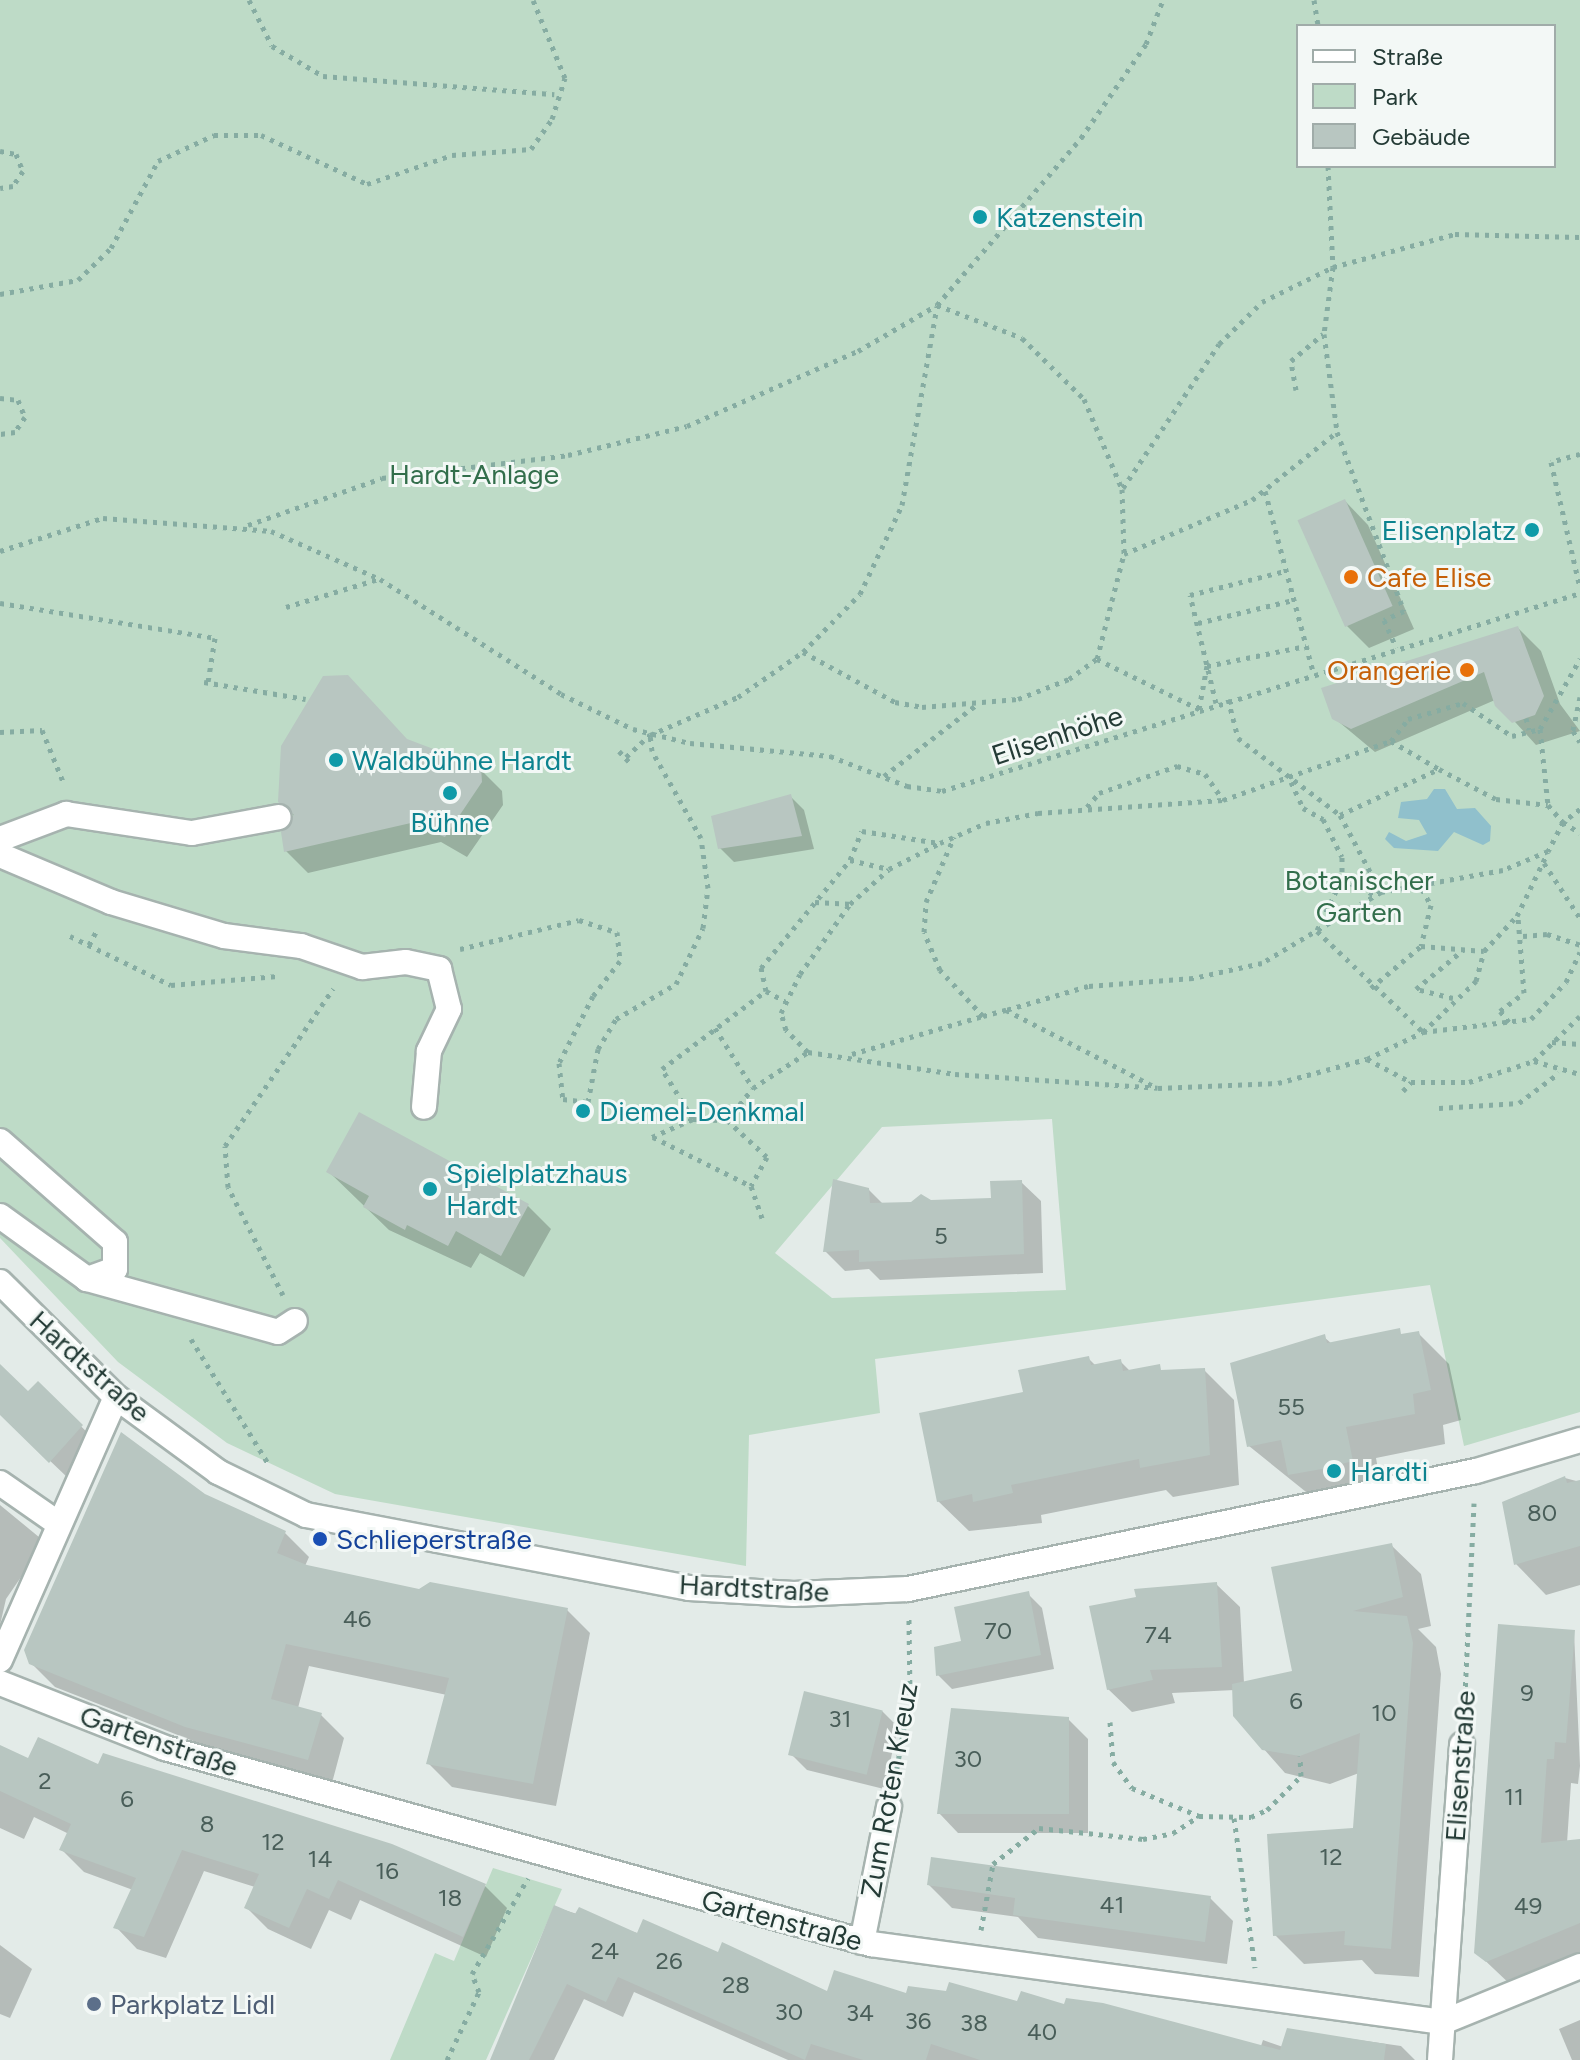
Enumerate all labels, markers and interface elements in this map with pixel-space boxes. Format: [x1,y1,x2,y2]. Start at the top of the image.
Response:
legend [1296,24,1556,168]
text: Straße [1372,42,1443,71]
text: Park [1372,82,1418,111]
text: Gebäude [1372,122,1470,151]
place label: Katzenstein [996,200,1143,234]
marker: Katzenstein [971,208,989,226]
park label: Hardt-Anlage [389,457,559,491]
place label: Elisenplatz [1381,513,1516,547]
marker: Elisenplatz [1523,521,1541,539]
place label: Cafe Elise [1367,560,1491,594]
marker: Cafe Elise [1342,568,1360,586]
place label: Orangerie [1327,653,1451,687]
marker: Orangerie [1458,661,1476,679]
street label: Elisenhöhe [987,698,1127,772]
place label: Waldbühne Hardt [352,743,572,777]
marker: Waldbühne Hardt [327,751,345,769]
marker: Bühne [441,784,459,802]
place label: Bühne [410,805,490,839]
park label: Botanischer Garten [1285,863,1433,929]
place label: Diemel-Denkmal [599,1094,805,1128]
marker: Diemel-Denkmal [574,1102,592,1120]
place label: Spielplatzhaus Hardt [446,1156,628,1222]
marker: Spielplatzhaus Hardt [421,1180,439,1198]
house number: 5 [934,1222,948,1250]
street label: Hardtstraße [23,1303,157,1429]
house number: 55 [1277,1393,1305,1421]
place label: Hardti [1350,1454,1428,1488]
marker: Hardti [1325,1462,1343,1480]
house number: 80 [1527,1499,1557,1527]
place label: Schlieperstraße [336,1522,532,1556]
marker: Schlieperstraße [311,1530,329,1548]
street label: Hardtstraße [678,1567,830,1609]
house number: 46 [343,1605,371,1633]
house number: 70 [984,1617,1012,1645]
house number: 74 [1144,1621,1172,1649]
house number: 9 [1520,1679,1534,1707]
street label: Zum Roten Kreuz [854,1680,924,1900]
house number: 6 [1289,1687,1303,1715]
street label: Elisenstraße [1438,1689,1482,1843]
street label: Gartenstraße [76,1698,242,1784]
house number: 10 [1371,1699,1397,1727]
house number: 31 [829,1705,851,1733]
house number: 30 [954,1745,982,1773]
house number: 2 [38,1767,52,1795]
house number: 11 [1504,1783,1524,1811]
house number: 6 [120,1785,134,1813]
house number: 8 [200,1810,214,1838]
house number: 12 [261,1828,285,1856]
house number: 12 [1319,1843,1343,1871]
house number: 14 [308,1845,332,1873]
house number: 16 [375,1857,399,1885]
street label: Gartenstraße [698,1882,866,1958]
house number: 18 [438,1884,462,1912]
house number: 41 [1100,1891,1124,1919]
house number: 49 [1514,1892,1542,1920]
house number: 24 [591,1937,619,1965]
house number: 26 [656,1947,682,1975]
house number: 28 [722,1971,750,1999]
place label: Parkplatz Lidl [110,1987,275,2021]
marker: Parkplatz Lidl [85,1995,103,2013]
house number: 30 [775,1998,803,2026]
house number: 34 [846,1999,874,2027]
house number: 36 [905,2007,931,2035]
house number: 38 [960,2009,988,2037]
house number: 40 [1027,2018,1057,2046]

